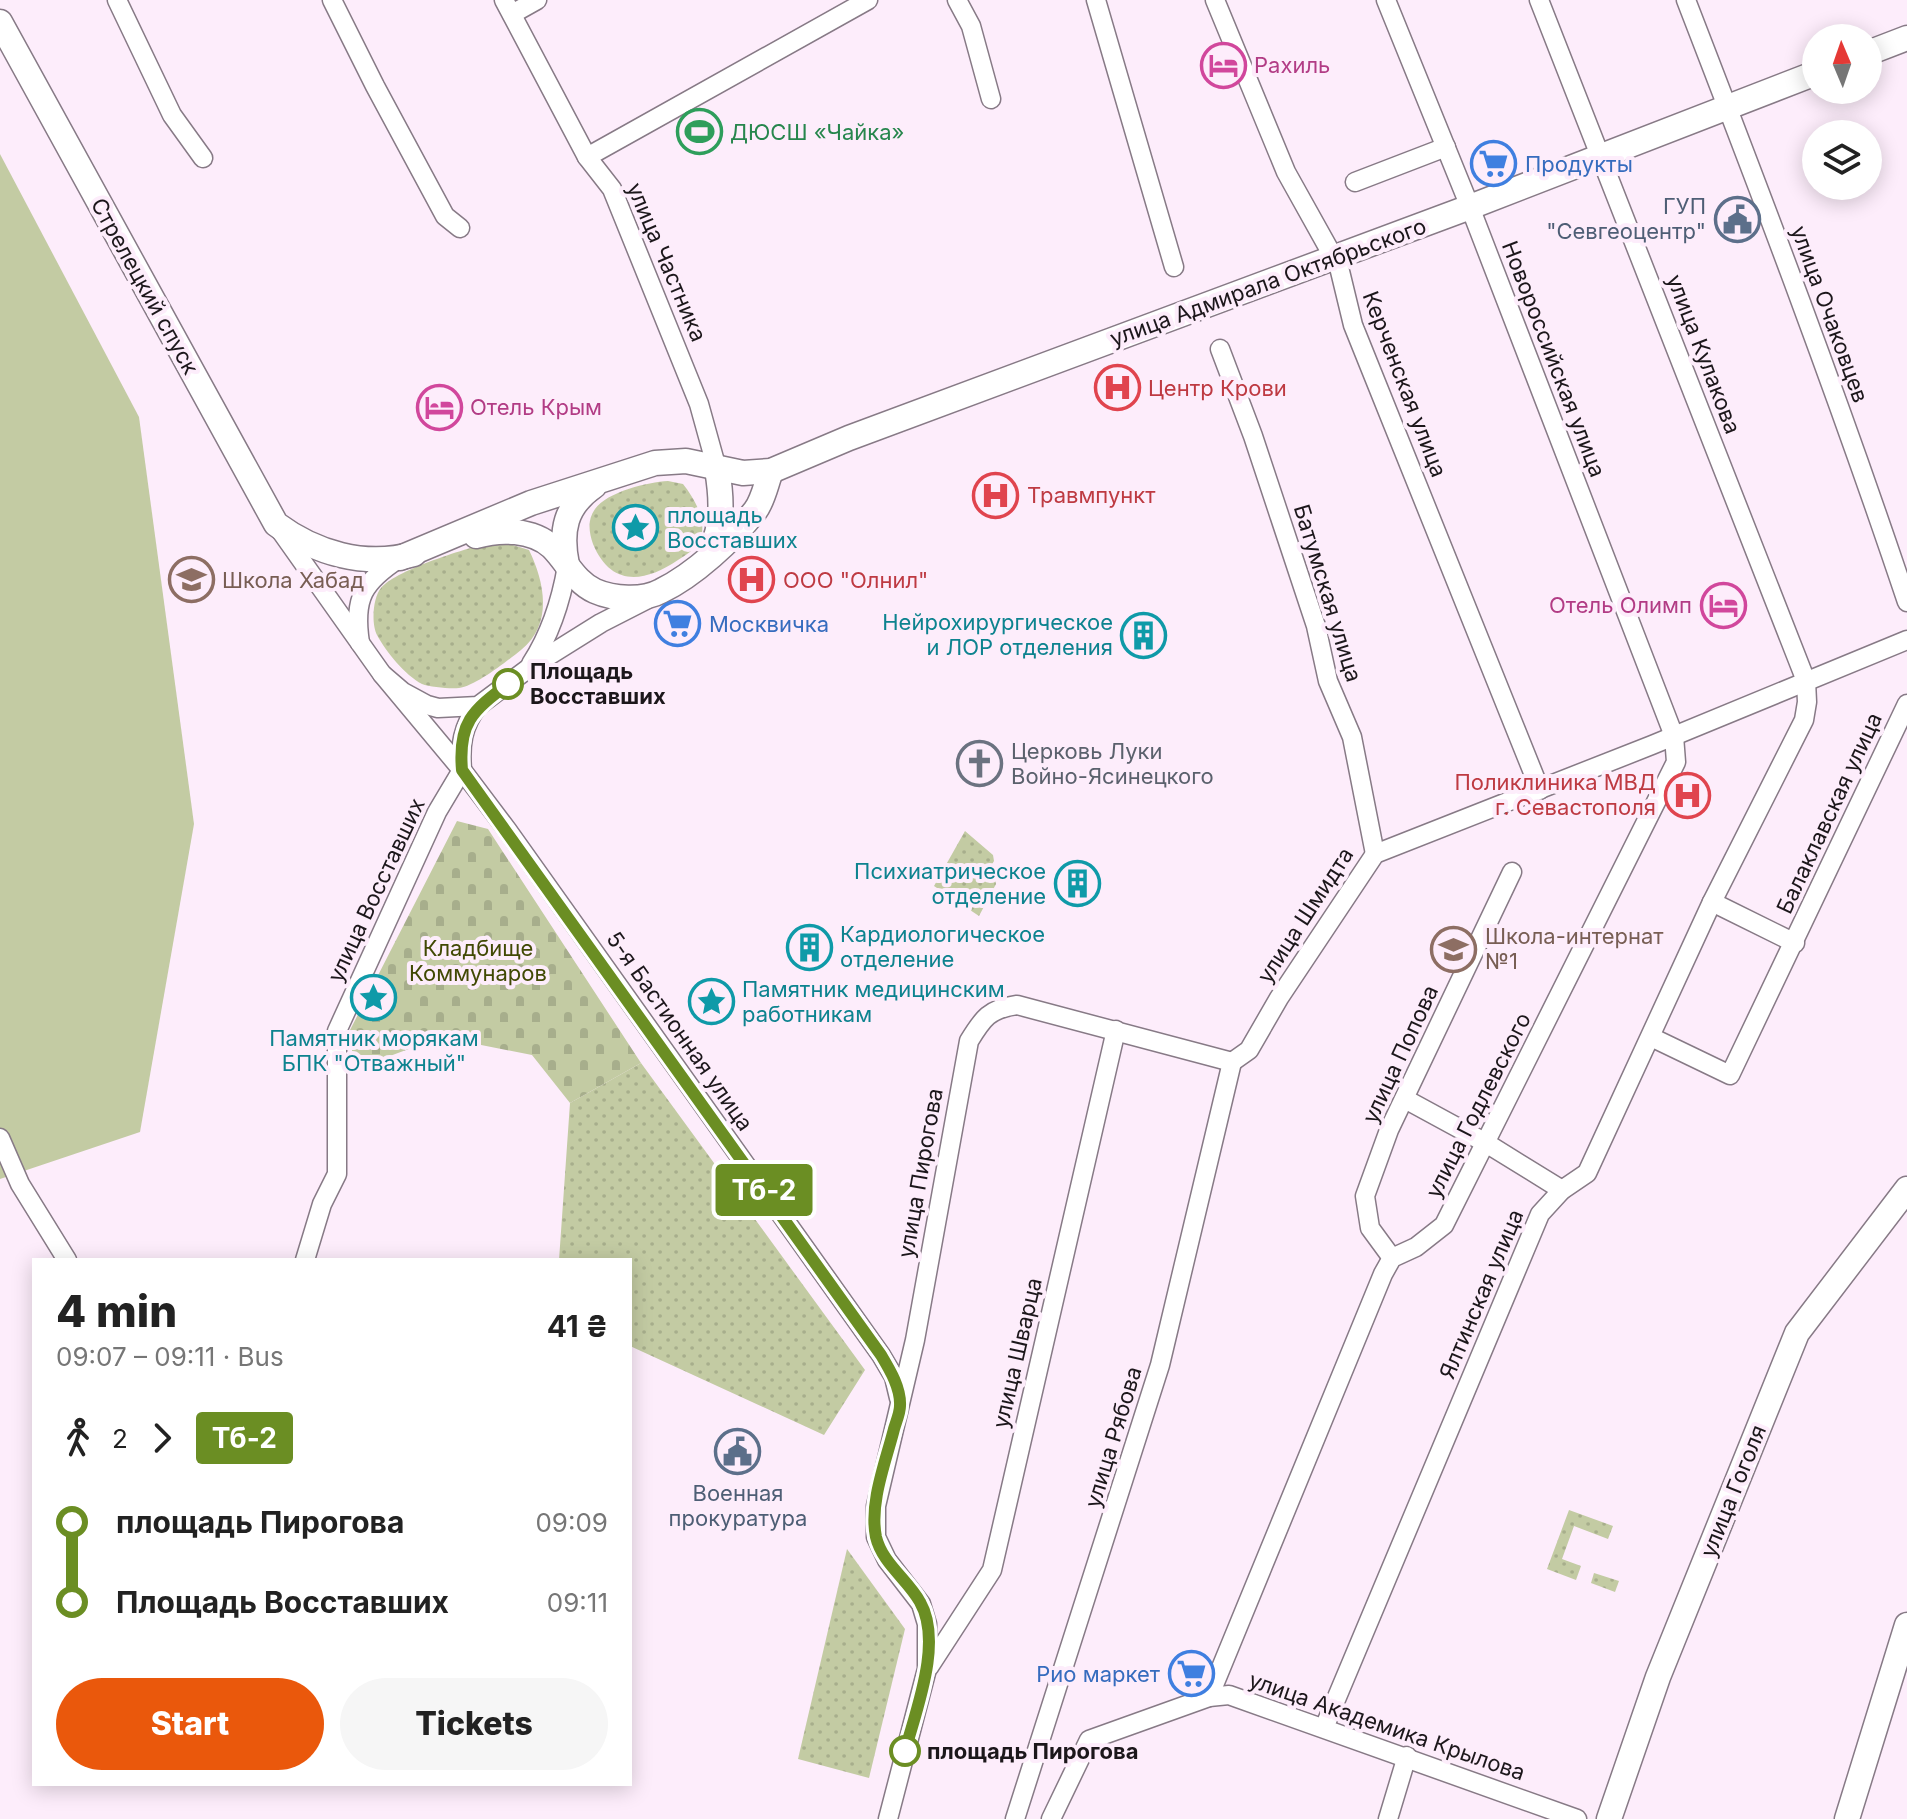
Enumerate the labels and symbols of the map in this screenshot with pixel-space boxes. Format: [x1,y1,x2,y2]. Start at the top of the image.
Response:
north arrow [1802,24,1882,104]
hotel icon: Рахиль [1199,41,1247,89]
place label: Рахиль [1254,52,1330,78]
sports icon: ДЮСШ «Чайка» [675,108,723,156]
place label: ДЮСШ «Чайка» [730,119,904,145]
supermarket icon: Продукты [1470,140,1518,188]
place label: Продукты [1525,151,1633,177]
street label: улица Частника [622,179,712,345]
street label: Стрелецкий спуск [86,193,204,379]
place label: ГУП "Севгеоцентр" [1546,193,1706,244]
public building icon: ГУП "Севгеоцентр" [1713,195,1761,243]
street label: улица Адмирала Октябрьского [1106,213,1430,351]
street label: улица Очаковцев [1786,222,1874,406]
street label: Новороссийская улица [1497,237,1611,481]
street label: улица Кулакова [1662,271,1746,437]
street label: Керченская улица [1358,288,1452,480]
hospital icon: Центр Крови [1093,364,1141,412]
place label: Центр Крови [1148,375,1287,401]
hotel icon: Отель Крым [415,383,463,431]
place label: Отель Крым [470,394,602,420]
hospital icon: Травмпункт [972,471,1020,519]
place label: Травмпункт [1027,482,1156,508]
street label: Батумская улица [1289,501,1367,685]
place label: площадь Восставших [667,502,798,553]
place icon: площадь Восставших [612,504,660,552]
school or university icon: Школа Хабад [167,556,215,604]
hospital icon: ООО "Олнил" [728,556,776,604]
place label: Школа Хабад [222,567,364,593]
place label: ООО "Олнил" [783,567,928,593]
hotel icon: Отель Олимп [1699,581,1747,629]
place label: Отель Олимп [1549,592,1692,618]
supermarket icon: Москвичка [654,600,702,648]
place label: Нейрохирургическое и ЛОР отделения [882,609,1113,660]
place label: Москвичка [709,611,829,637]
building icon: Нейрохирургическое и ЛОР отделения [1120,611,1168,659]
place label: Площадь Восставших [530,658,666,709]
marker: Площадь Восставших [493,669,523,699]
street label: Балаклавская улица [1771,708,1887,918]
place label: Церковь Луки Войно-Ясинецкого [1011,738,1214,789]
church icon: Церковь Луки Войно-Ясинецкого [956,740,1004,788]
place label: Поликлиника МВД г. Севастополя [1454,769,1656,820]
hospital icon: Поликлиника МВД г. Севастополя [1663,771,1711,819]
street label: улица Восставших [322,794,430,986]
street label: улица Шмидта [1252,842,1358,988]
place label: Психиатрическое отделение [854,858,1046,909]
building icon: Психиатрическое отделение [1053,860,1101,908]
place label: Кардиологическое отделение [840,921,1045,972]
building icon: Кардиологическое отделение [785,923,833,971]
place label: Школа-интернат №1 [1485,923,1664,974]
school or university icon: Школа-интернат №1 [1430,925,1478,973]
street label: 5-я Бастионная улица [601,926,759,1136]
park label: Кладбище Коммунаров [409,935,547,986]
place icon: Памятник морякам БПК "Отважный" [350,973,398,1021]
place label: Памятник медицинским работникам [742,976,1005,1027]
place icon: Памятник медицинским работникам [687,978,735,1026]
street label: улица Попова [1357,981,1443,1127]
street label: улица Годлевского [1420,1008,1536,1202]
place label: Памятник морякам БПК "Отважный" [269,1025,479,1076]
street label: улица Пирогова [892,1086,948,1260]
line badge: Тб-2 [708,1164,820,1216]
street label: Ялтинская улица [1434,1206,1528,1382]
street label: улица Шварца [987,1275,1047,1431]
street label: улица Рябова [1079,1363,1147,1511]
street label: улица Гоголя [1695,1421,1771,1561]
public building icon: Военная прокуратура [714,1428,762,1476]
place label: Военная прокуратура [669,1480,807,1531]
supermarket icon: Рио маркет [1167,1650,1215,1698]
place label: Рио маркет [1036,1661,1161,1687]
street label: улица Академика Крылова [1246,1666,1528,1786]
marker: площадь Пирогова [890,1736,920,1766]
place label: площадь Пирогова [927,1738,1138,1764]

